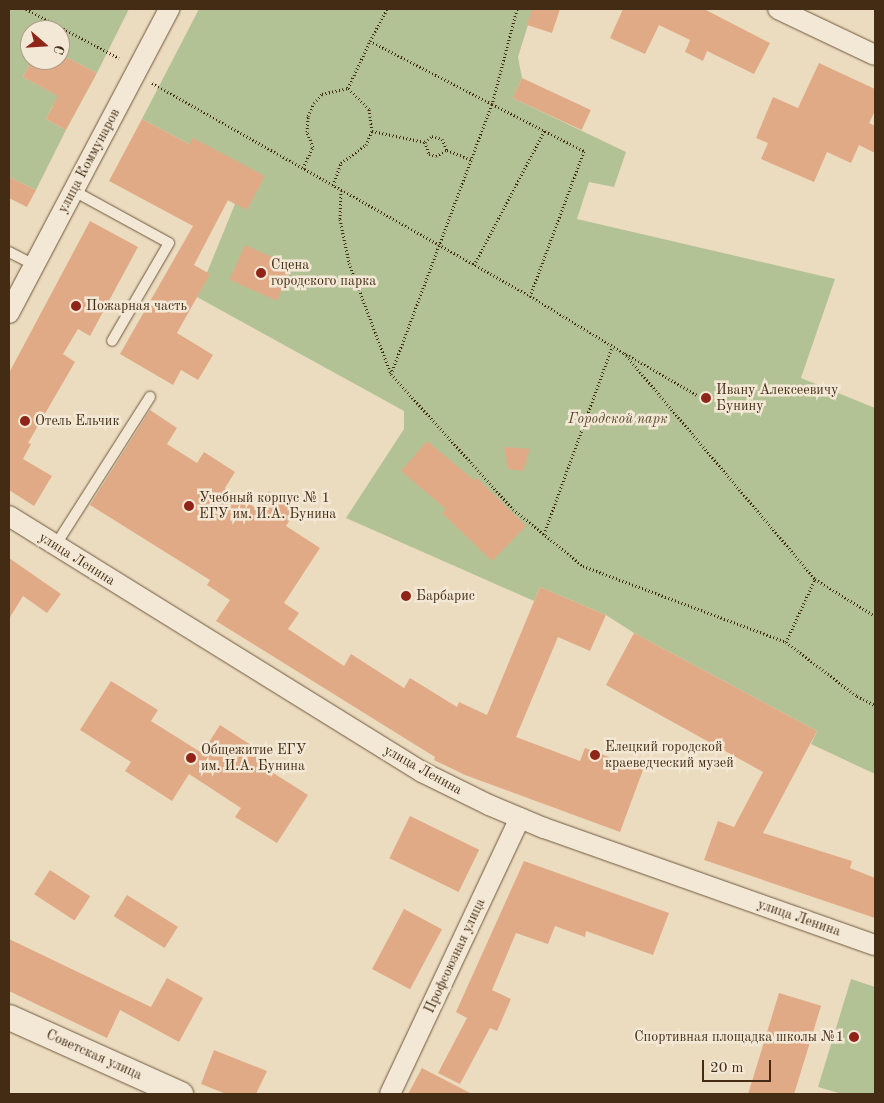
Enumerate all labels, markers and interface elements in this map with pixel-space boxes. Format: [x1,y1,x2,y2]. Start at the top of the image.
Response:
north arrow [20,20,70,70]
text: С [50,43,66,56]
street label: улица Коммунаров [54,106,124,216]
place label: Сцена городского парка [271,257,376,290]
marker: Сцена городского парка [255,267,267,279]
place label: Пожарная часть [86,298,187,314]
marker: Пожарная часть [70,300,82,312]
place label: Ивану Алексеевичу Бунину [716,382,838,414]
marker: Ивану Алексеевичу Бунину [700,392,712,404]
park label: Городской парк [568,411,668,427]
place label: Отель Ельчик [35,413,119,429]
marker: Отель Ельчик [19,415,31,427]
place label: Учебный корпус № 1 ЕГУ им. И.А. Бунина [199,490,336,522]
marker: Учебный корпус № 1 ЕГУ им. И.А. Бунина [183,500,195,512]
street label: улица Ленина [36,529,118,589]
place label: Барбарис [416,588,475,604]
marker: Барбарис [400,590,412,602]
place label: Елецкий городской краеведческий музей [605,739,734,772]
place label: Общежитие ЕГУ им. И.А. Бунина [201,742,306,774]
street label: улица Ленина [381,742,465,798]
marker: Елецкий городской краеведческий музей [589,749,601,761]
marker: Общежитие ЕГУ им. И.А. Бунина [185,752,197,764]
street label: Профсоюзная улица [421,896,489,1016]
street label: улица Ленина [755,896,843,940]
street label: Советская улица [43,1026,145,1084]
place label: Спортивная площадка школы №1 [634,1029,844,1045]
marker: Спортивная площадка школы №1 [848,1031,860,1043]
scale bar [704,1050,773,1082]
text: 20 m [710,1061,744,1076]

